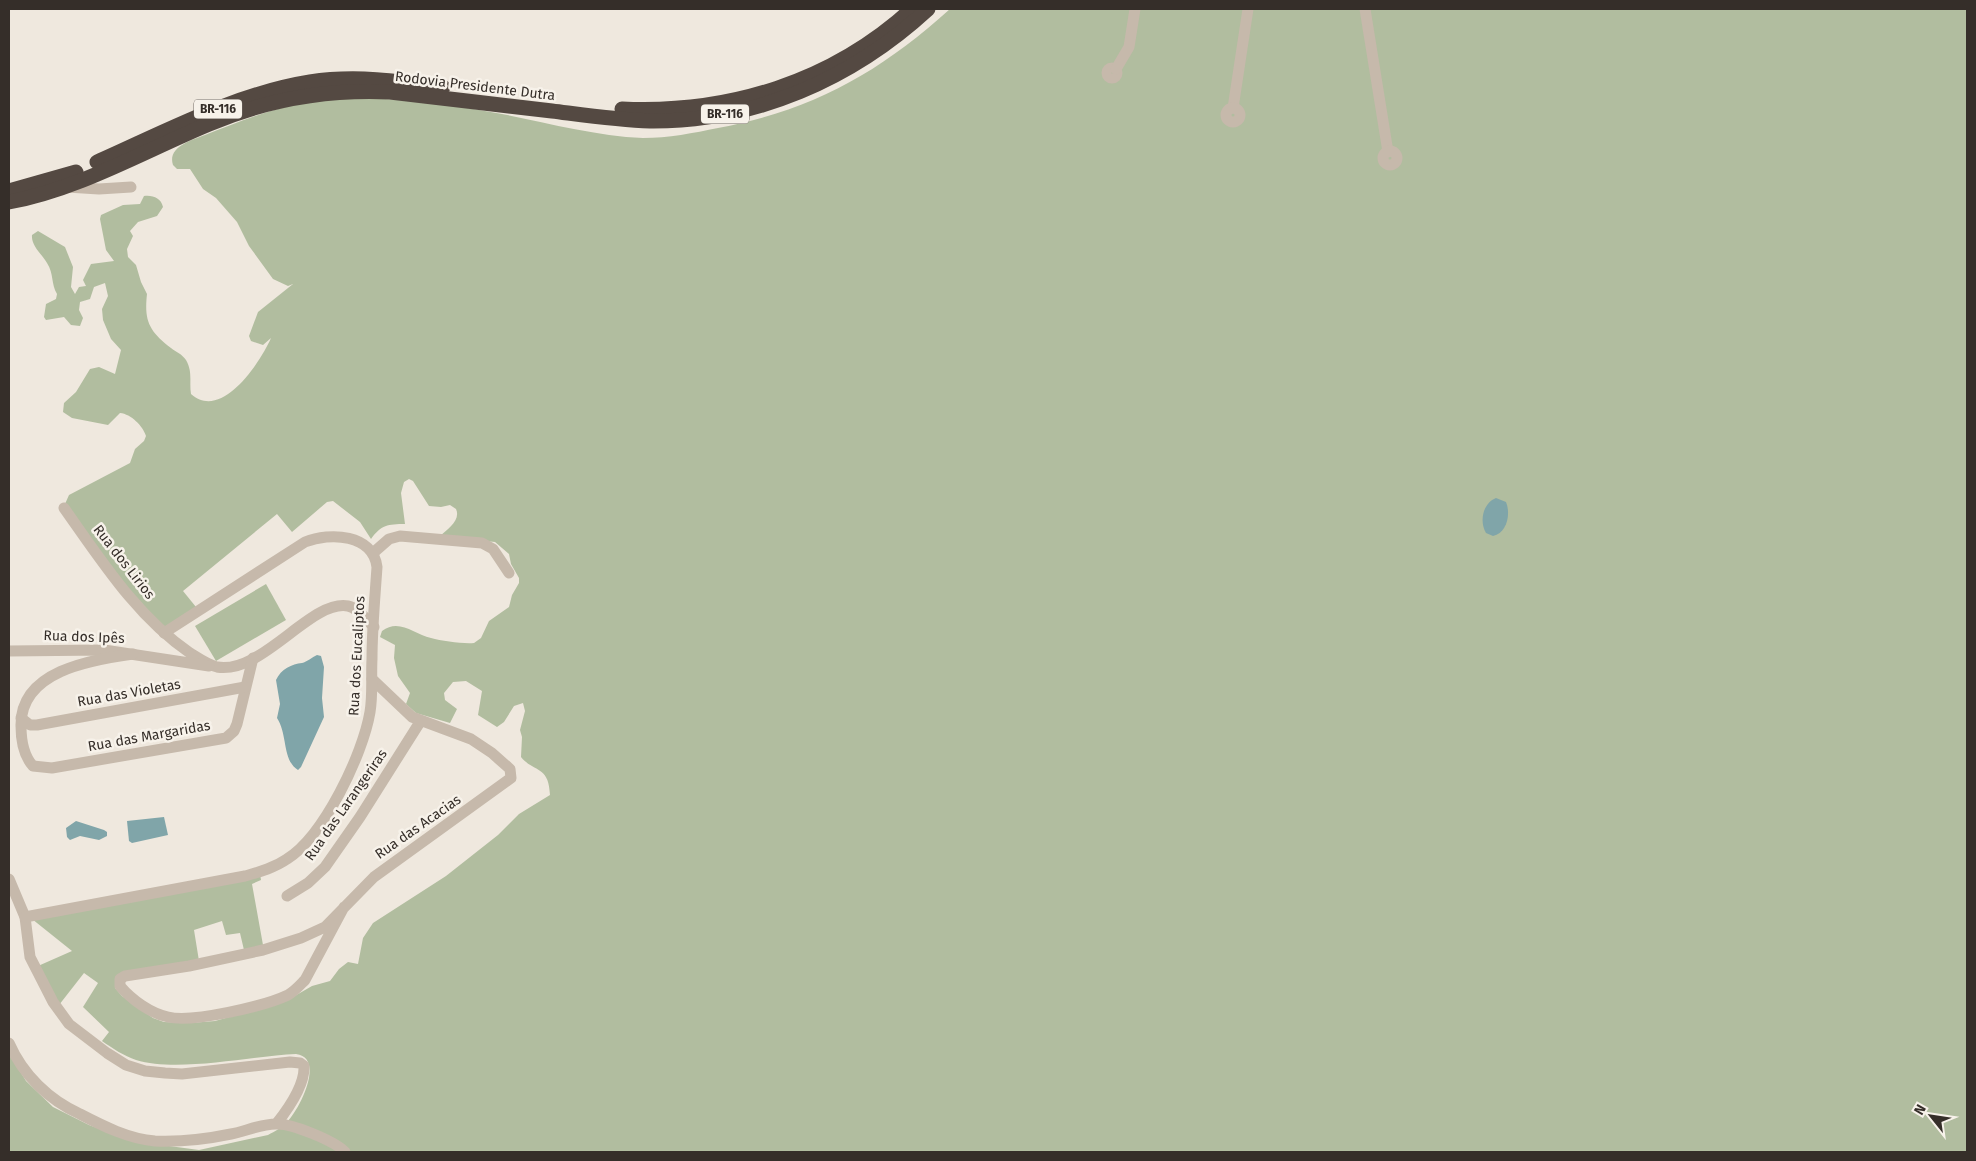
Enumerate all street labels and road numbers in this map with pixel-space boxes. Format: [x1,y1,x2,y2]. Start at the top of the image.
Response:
street label: Rodovia Presidente Dutra [394,68,556,104]
road number: BR-116 [194,100,242,118]
road number: BR-116 [701,105,749,124]
street label: Rua dos Lirios [90,521,159,603]
street label: Rua dos Eucaliptos [345,595,369,716]
street label: Rua dos Ipês [43,627,125,647]
street label: Rua das Violetas [76,675,182,710]
street label: Rua das Margaridas [86,717,212,755]
street label: Rua das Larangeriras [301,746,391,864]
street label: Rua das Acacias [372,791,465,863]

